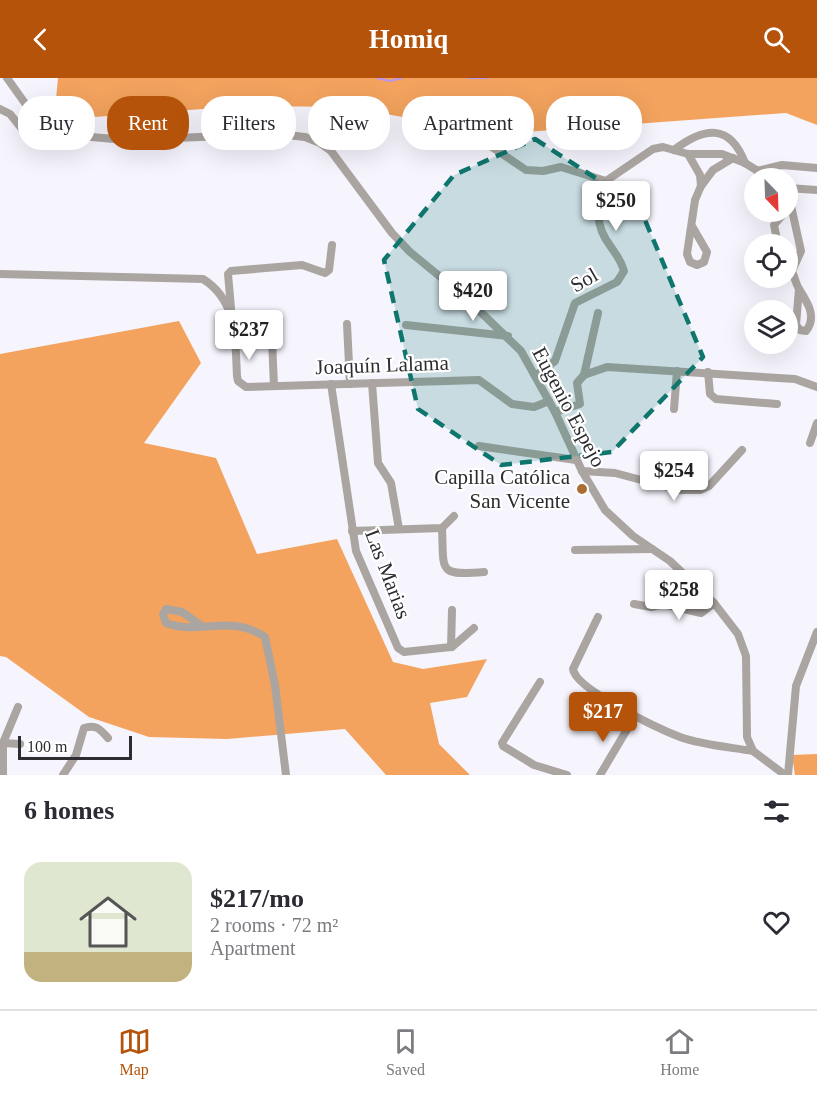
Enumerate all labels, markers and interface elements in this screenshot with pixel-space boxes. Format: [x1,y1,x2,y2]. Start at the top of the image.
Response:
icon: back [24,23,57,56]
icon: search [760,23,793,56]
text: Homiq [369,24,448,54]
chip: Buy [18,96,95,150]
chip: Rent [107,96,189,150]
chip: Filters [201,96,296,150]
chip: New [308,96,390,150]
chip: Apartment [402,96,534,150]
chip: House [546,96,642,150]
north arrow [744,168,798,222]
map controls [744,168,798,354]
pin: $250 [580,181,652,232]
text: $250 [596,189,636,211]
button: locate [744,234,798,288]
street label: Sol [566,263,602,297]
pin: $420 [437,271,509,322]
text: $420 [453,279,493,301]
button: layers [744,300,798,354]
pin: $237 [213,310,285,361]
text: $237 [229,318,269,340]
street label: Eugenio Espejo [527,343,611,471]
street label: Joaquín Lalama [315,351,450,379]
pin: $254 [638,451,710,502]
text: $254 [654,459,694,481]
place label: Capilla Católica San Vicente [434,465,571,513]
marker: Capilla Católica San Vicente [575,482,589,496]
street label: Las Marias [360,526,416,622]
pin: $258 [643,570,715,621]
text: $258 [659,578,699,600]
pin: $217 [567,692,639,743]
text: $217 [583,700,623,722]
scale bar [18,733,132,760]
text: 100 m [27,738,67,755]
icon: filters [760,795,793,828]
text: 6 homes [24,796,114,825]
text: $217/mo [210,884,304,913]
icon: home [72,886,144,958]
icon: heart [760,906,793,939]
text: 2 rooms · 72 m² [210,914,338,936]
text: Apartment [210,937,296,959]
tab: Map [118,1025,151,1079]
tab: Saved [386,1025,425,1079]
tab: Home [660,1025,699,1079]

